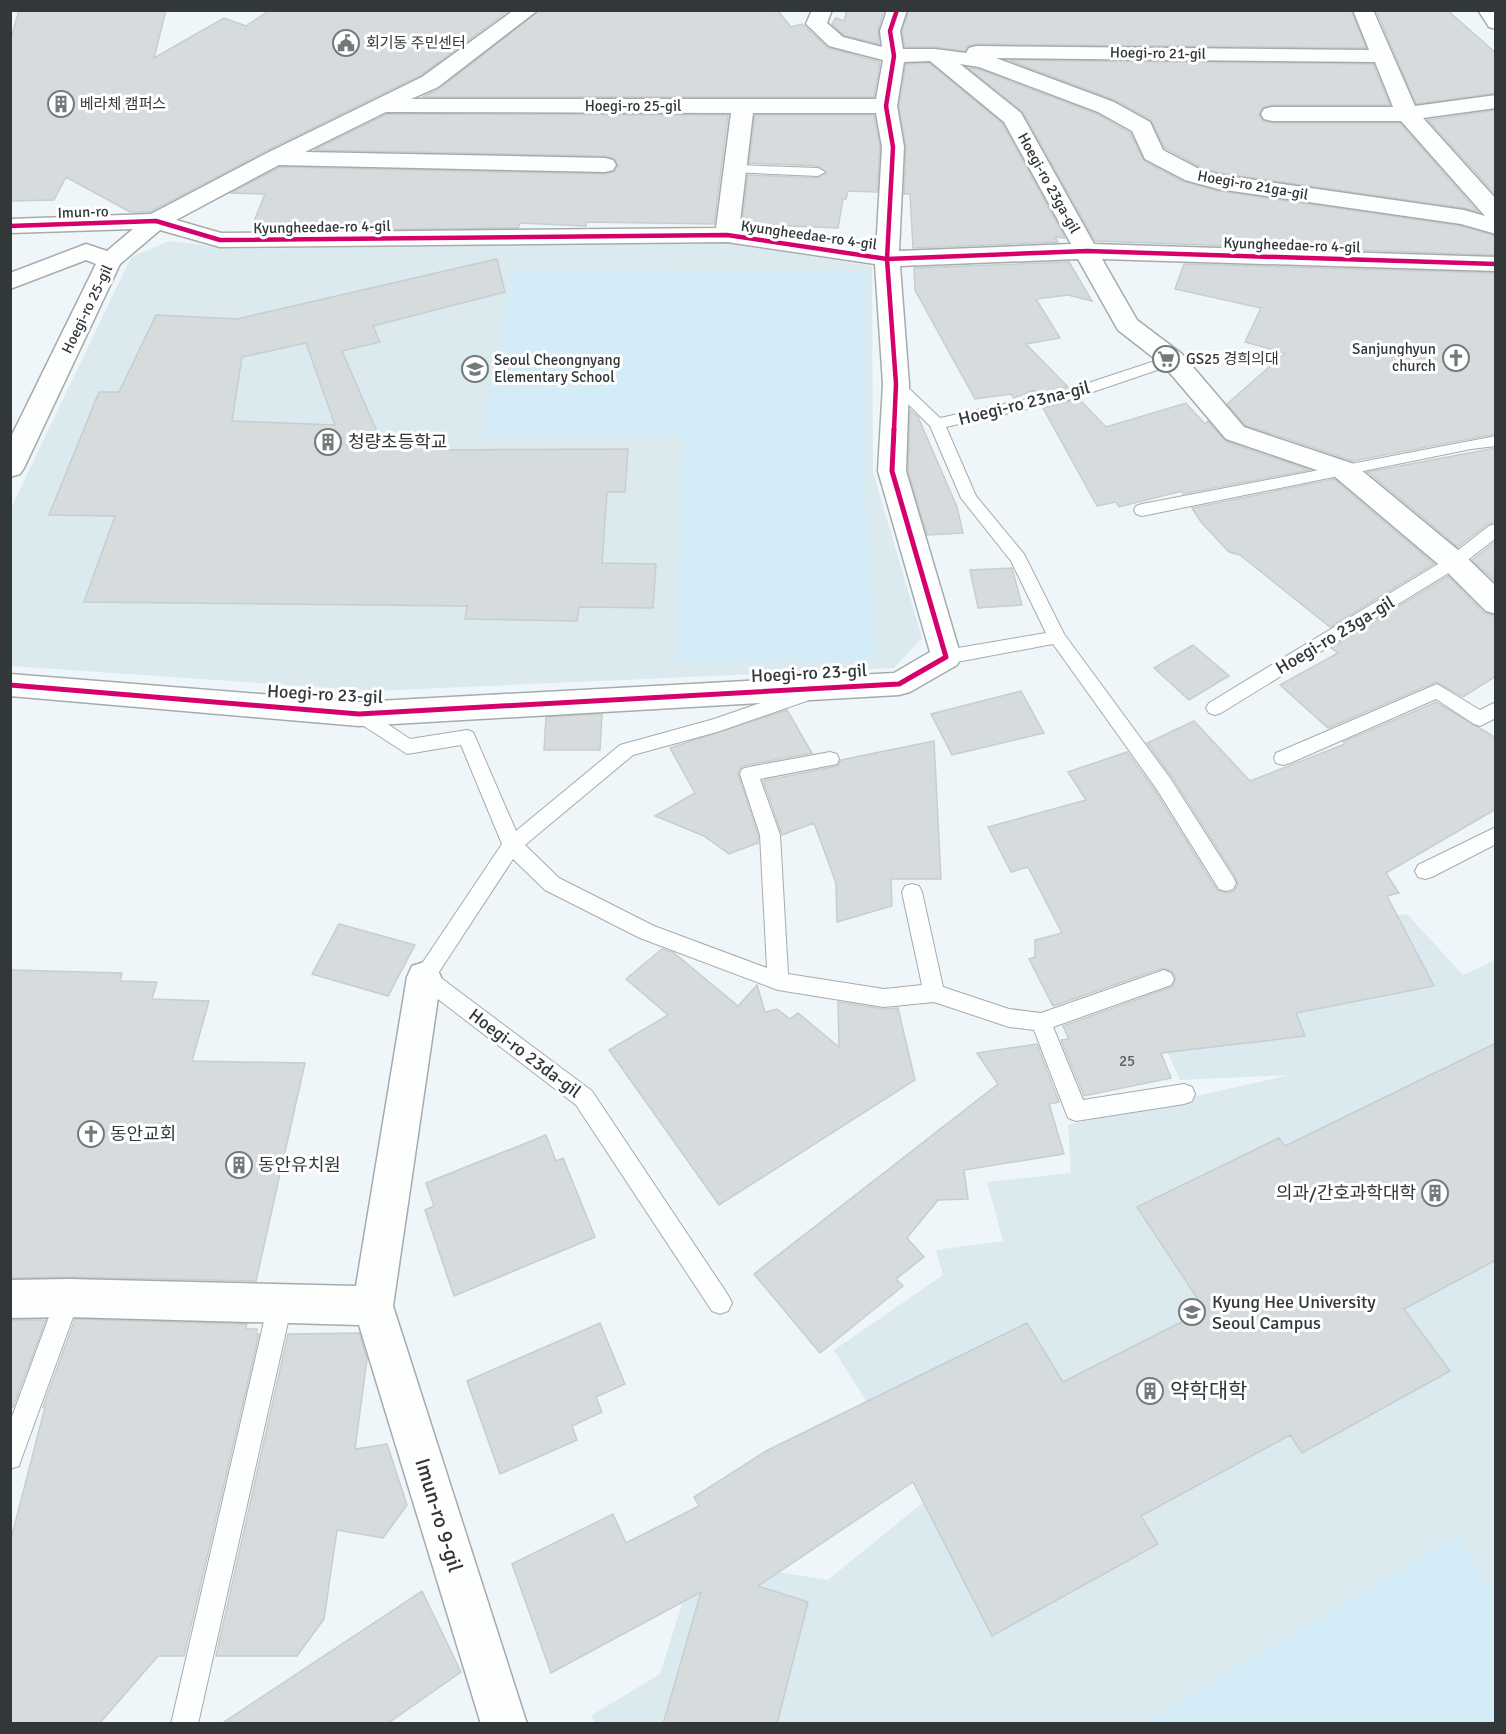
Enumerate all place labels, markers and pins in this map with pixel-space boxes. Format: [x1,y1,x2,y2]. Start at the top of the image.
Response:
public building icon: 회기동 주민센터 [331,28,361,58]
place label: 회기동 주민센터 [366,34,466,52]
building icon: 베라체 캠퍼스 [46,89,76,119]
place label: 베라체 캠퍼스 [80,95,166,113]
place label: Sanjunghyun church [1352,340,1436,375]
church icon: Sanjunghyun church [1441,343,1471,373]
supermarket icon: GS25 경희의대 [1151,344,1181,374]
place label: GS25 경희의대 [1186,350,1279,368]
place label: Seoul Cheongnyang Elementary School [494,351,621,386]
school or university icon: Seoul Cheongnyang Elementary School [460,354,490,384]
building icon: 청량초등학교 [313,427,343,457]
place label: 청량초등학교 [348,431,447,453]
church icon: 동안교회 [76,1119,106,1149]
place label: 동안교회 [110,1123,176,1145]
building icon: 동안유치원 [224,1150,254,1180]
place label: 동안유치원 [258,1154,341,1176]
building icon: 의과/간호과학대학 [1420,1178,1450,1208]
place label: 의과/간호과학대학 [1276,1182,1416,1204]
place label: Kyung Hee University Seoul Campus [1212,1291,1376,1334]
school or university icon: Kyung Hee University Seoul Campus [1177,1297,1207,1327]
building icon: 약학대학 [1135,1376,1165,1406]
place label: 약학대학 [1170,1378,1247,1404]

